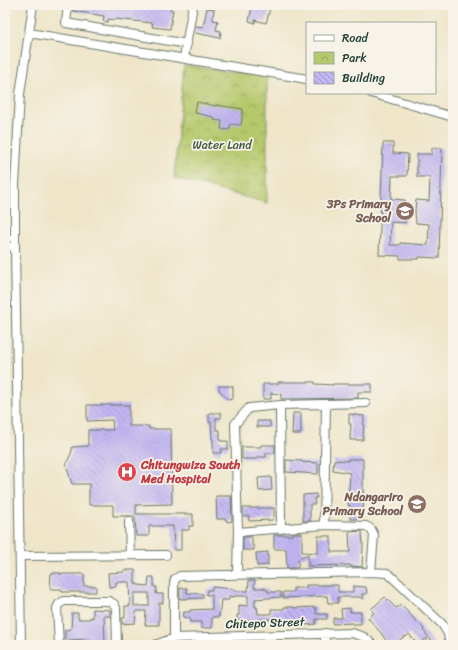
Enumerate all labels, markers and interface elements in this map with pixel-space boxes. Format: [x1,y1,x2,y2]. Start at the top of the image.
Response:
legend [306,22,436,94]
text: Road [342,27,369,49]
text: Park [342,47,367,69]
text: Building [342,67,385,89]
park label: Water Land [192,134,253,156]
place label: 3Ps Primary School [326,193,392,229]
school or university icon: 3Ps Primary School [394,200,416,222]
place label: Chitungwiza South Med Hospital [140,454,241,490]
hospital icon: Chitungwiza South Med Hospital [116,461,138,483]
place label: Ndangariro Primary School [323,486,404,522]
school or university icon: Ndangariro Primary School [406,493,428,515]
street label: Chitepo Street [225,611,306,635]

